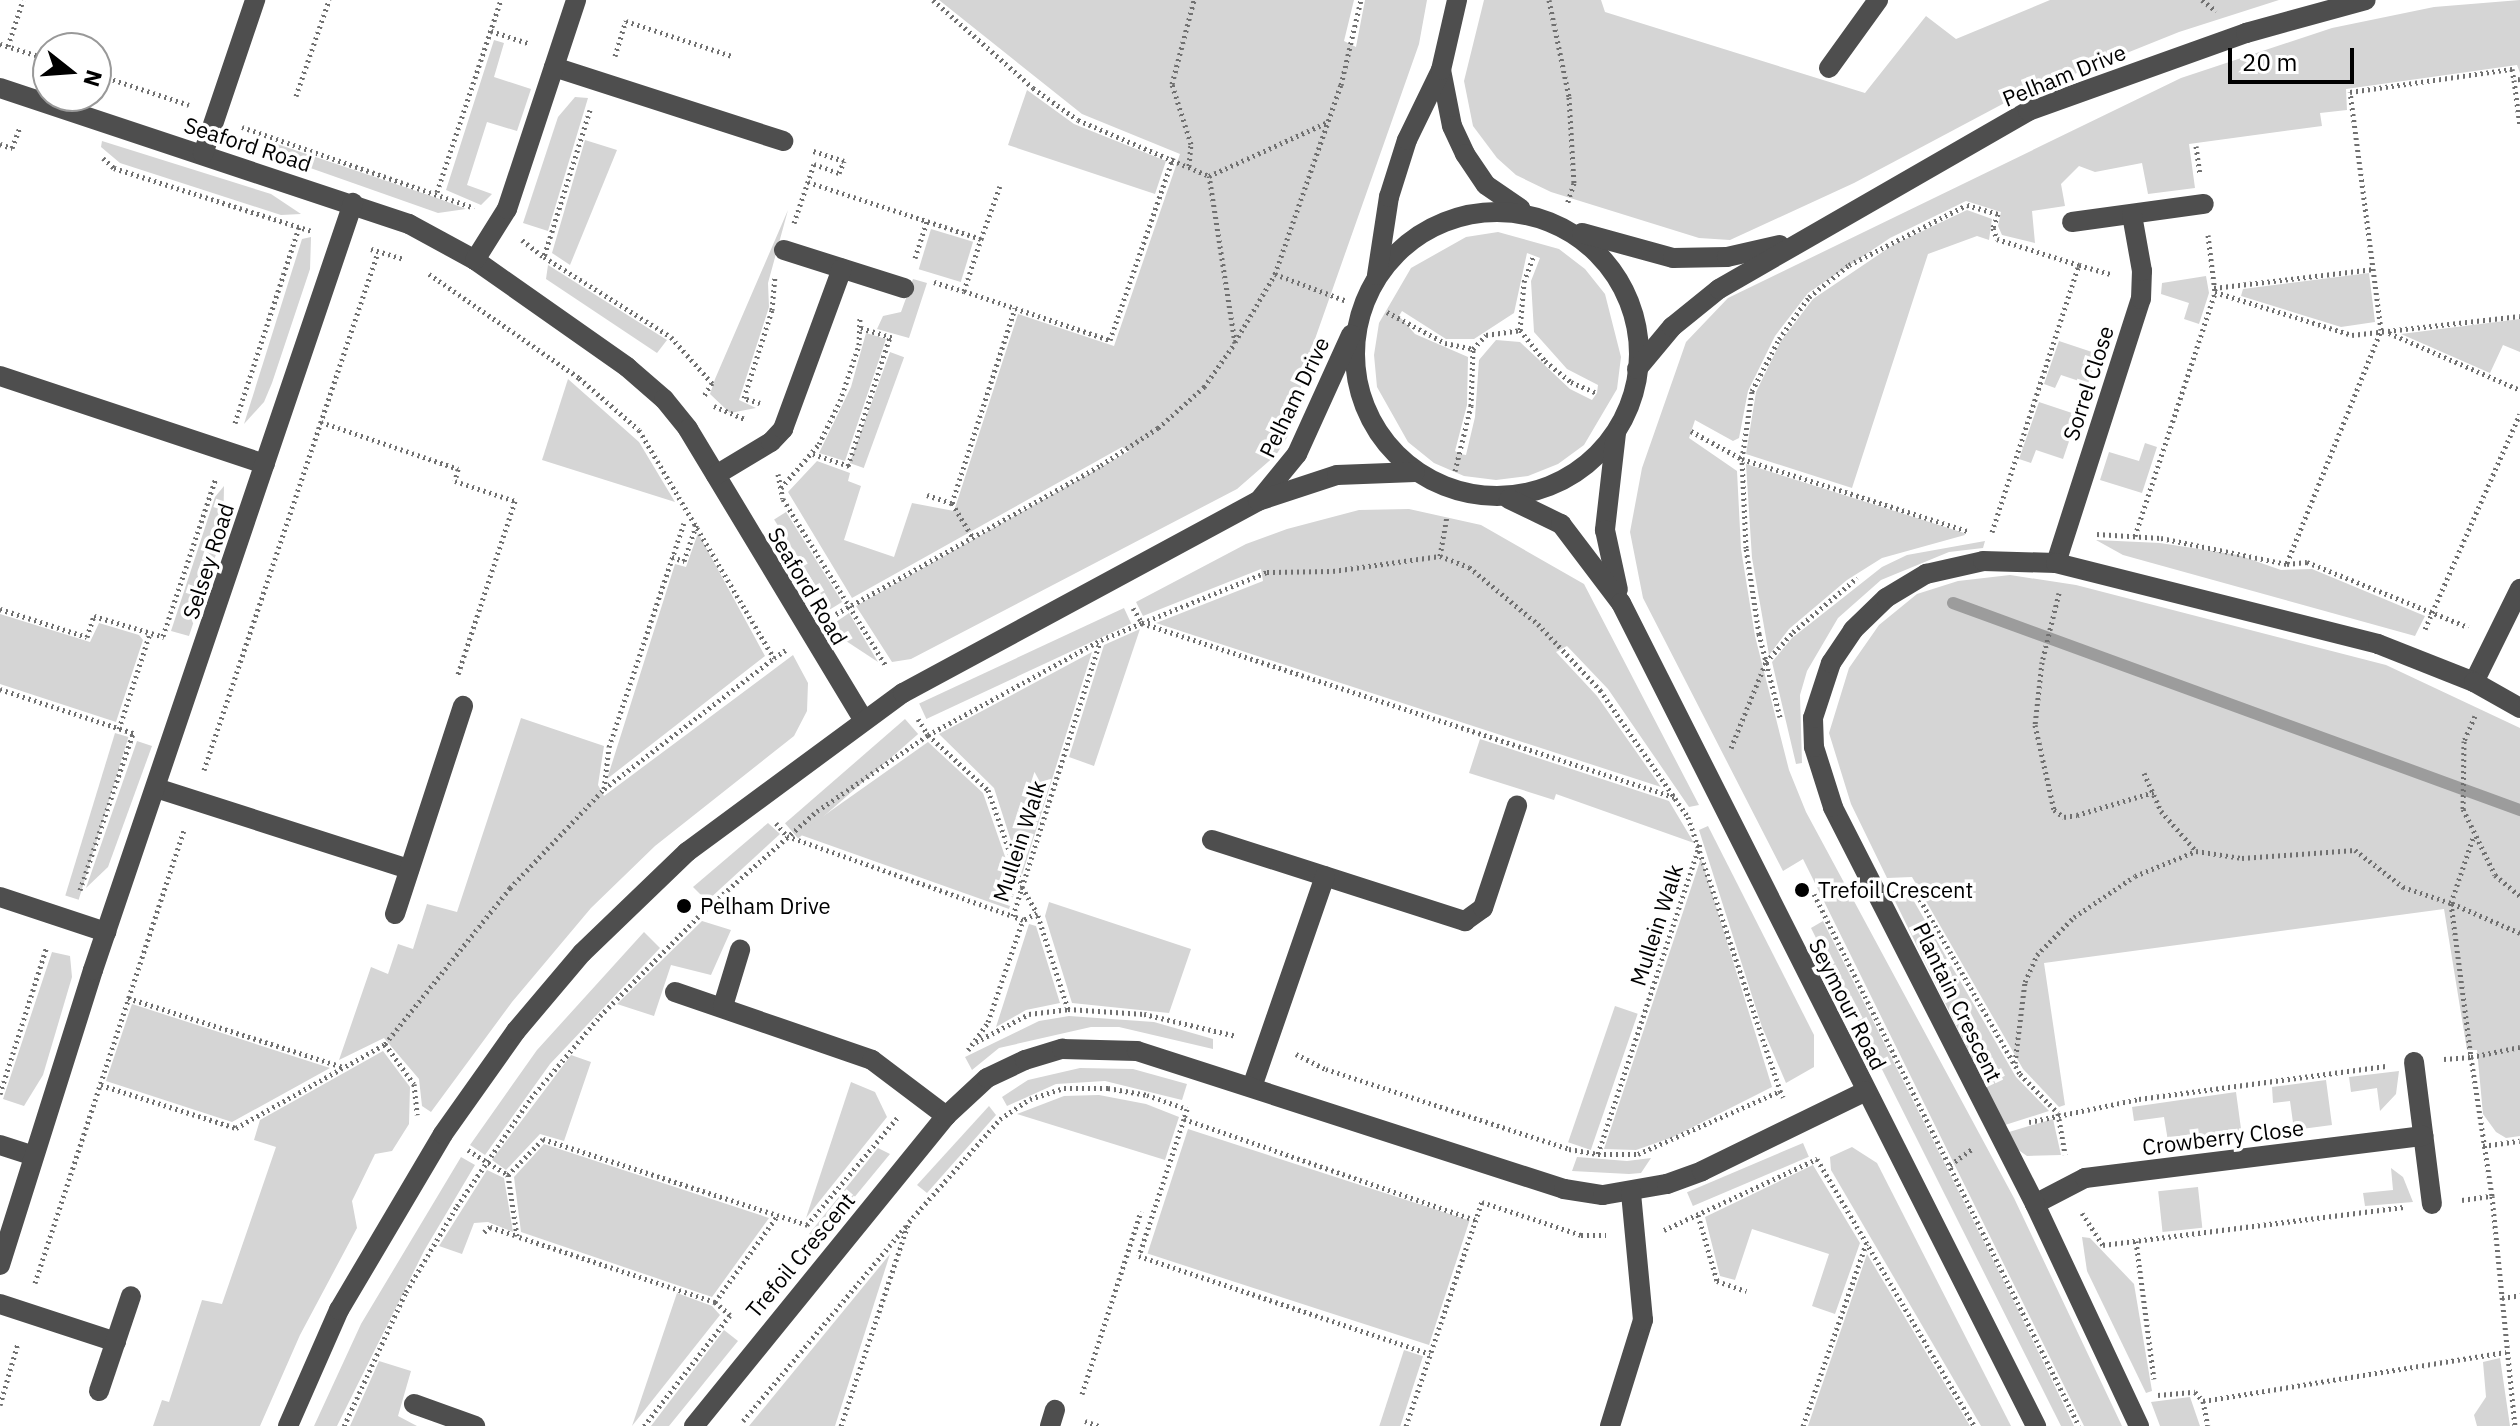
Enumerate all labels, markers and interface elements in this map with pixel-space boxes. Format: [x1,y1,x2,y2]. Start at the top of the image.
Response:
north arrow [32,32,112,112]
scale bar [2232,32,2358,82]
street label: Pelham Drive [1998,38,2130,112]
text: 20 m [2242,46,2297,78]
text: N [77,67,110,90]
street label: Seaford Road [181,111,315,177]
street label: Sorrel Close [2057,322,2119,444]
street label: Pelham Drive [1253,332,1335,462]
street label: Selsey Road [177,500,239,622]
street label: Seaford Road [763,522,853,650]
street label: Mullein Walk [987,777,1051,905]
street label: Mullein Walk [1624,861,1688,989]
place label: Trefoil Crescent [1818,877,1973,903]
marker: Trefoil Crescent [1793,881,1811,899]
place label: Pelham Drive [700,893,831,919]
marker: Pelham Drive [675,897,693,915]
street label: Plantain Crescent [1908,918,2008,1086]
street label: Seymour Road [1804,934,1892,1074]
street label: Crowberry Close [2141,1114,2305,1160]
street label: Trefoil Crescent [740,1187,860,1323]

